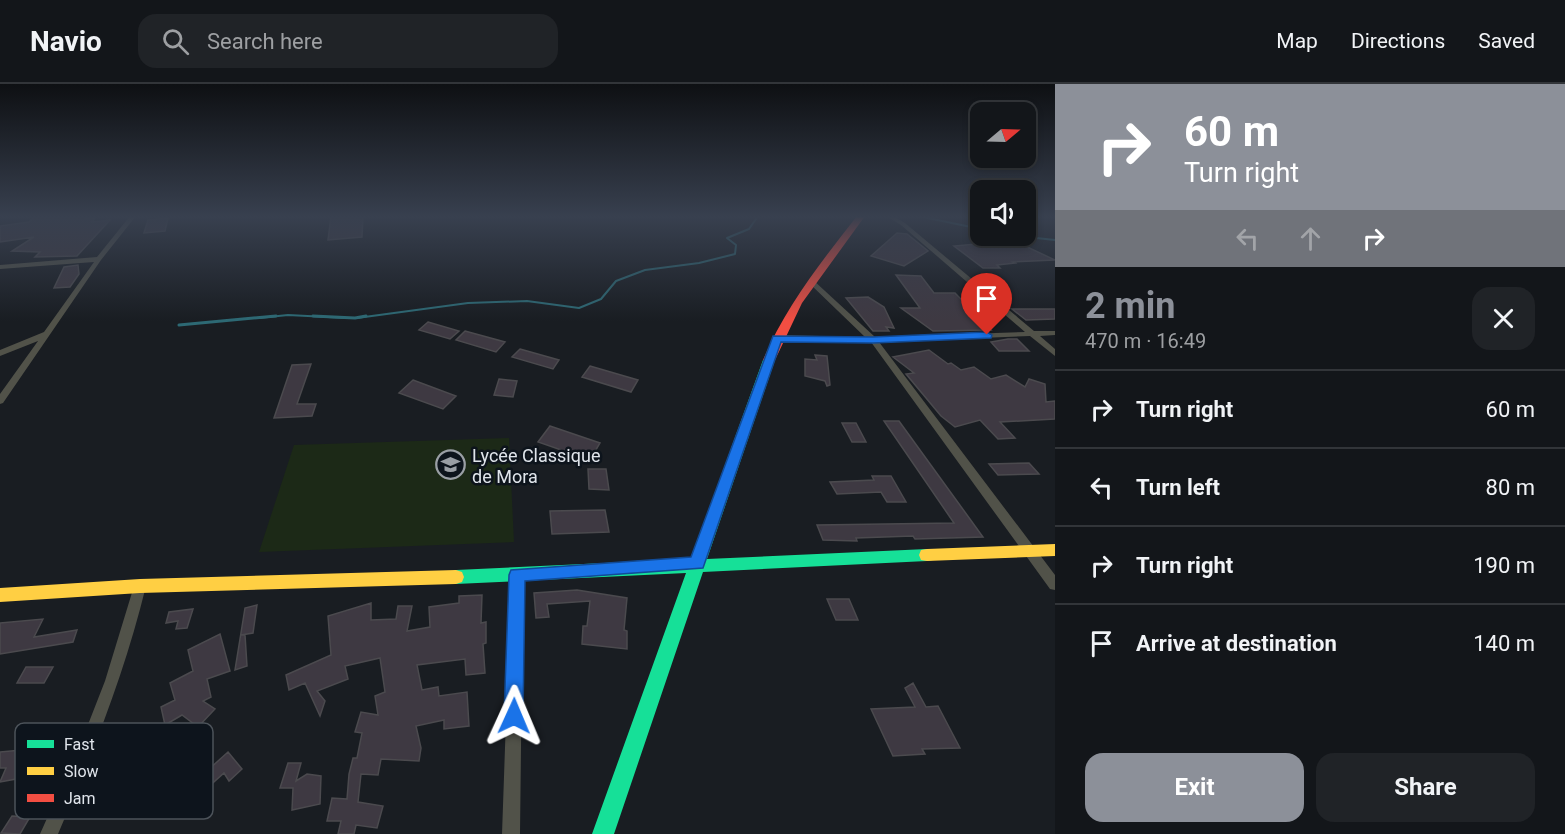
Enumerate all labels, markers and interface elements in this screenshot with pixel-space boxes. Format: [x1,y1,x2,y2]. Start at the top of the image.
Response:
search box [138,14,558,68]
text: Navio [30,25,102,58]
icon: search [159,25,192,58]
text: Search here [207,29,323,54]
text: Map [1276,29,1318,53]
text: Directions [1351,29,1445,53]
text: Saved [1478,29,1535,53]
north arrow [970,102,1036,168]
map controls [970,102,1036,246]
text: 60 m [1184,107,1279,156]
icon: right [1085,108,1163,186]
text: Turn right [1184,157,1299,189]
button: sound [970,180,1036,246]
icon: left [1231,222,1264,255]
icon: ahead [1294,222,1327,255]
icon: right [1357,222,1390,255]
pin [961,273,1012,335]
icon: arrive [970,282,1003,315]
text: 2 min [1085,285,1176,327]
button: close [1472,287,1535,350]
text: 470 m · 16:49 [1085,329,1206,353]
icon: right [1085,393,1118,426]
text: Turn right [1136,397,1233,422]
text: 60 m [1486,397,1535,422]
place label: Lycée Classique de Mora [472,445,600,487]
school or university icon: Lycée Classique de Mora [435,449,467,481]
icon: left [1085,471,1118,504]
text: Turn left [1136,475,1220,500]
text: 80 m [1486,475,1535,500]
icon: right [1085,549,1118,582]
text: Turn right [1136,553,1233,578]
text: 190 m [1473,553,1535,578]
icon: arrive [1085,627,1118,660]
text: Arrive at destination [1136,631,1337,656]
text: 140 m [1473,631,1535,656]
position arrow [482,684,546,748]
legend [15,723,213,819]
text: Fast [64,735,95,754]
button: Exit [1085,753,1304,822]
button: Share [1316,753,1535,822]
text: Slow [64,762,99,781]
text: Jam [64,789,96,808]

